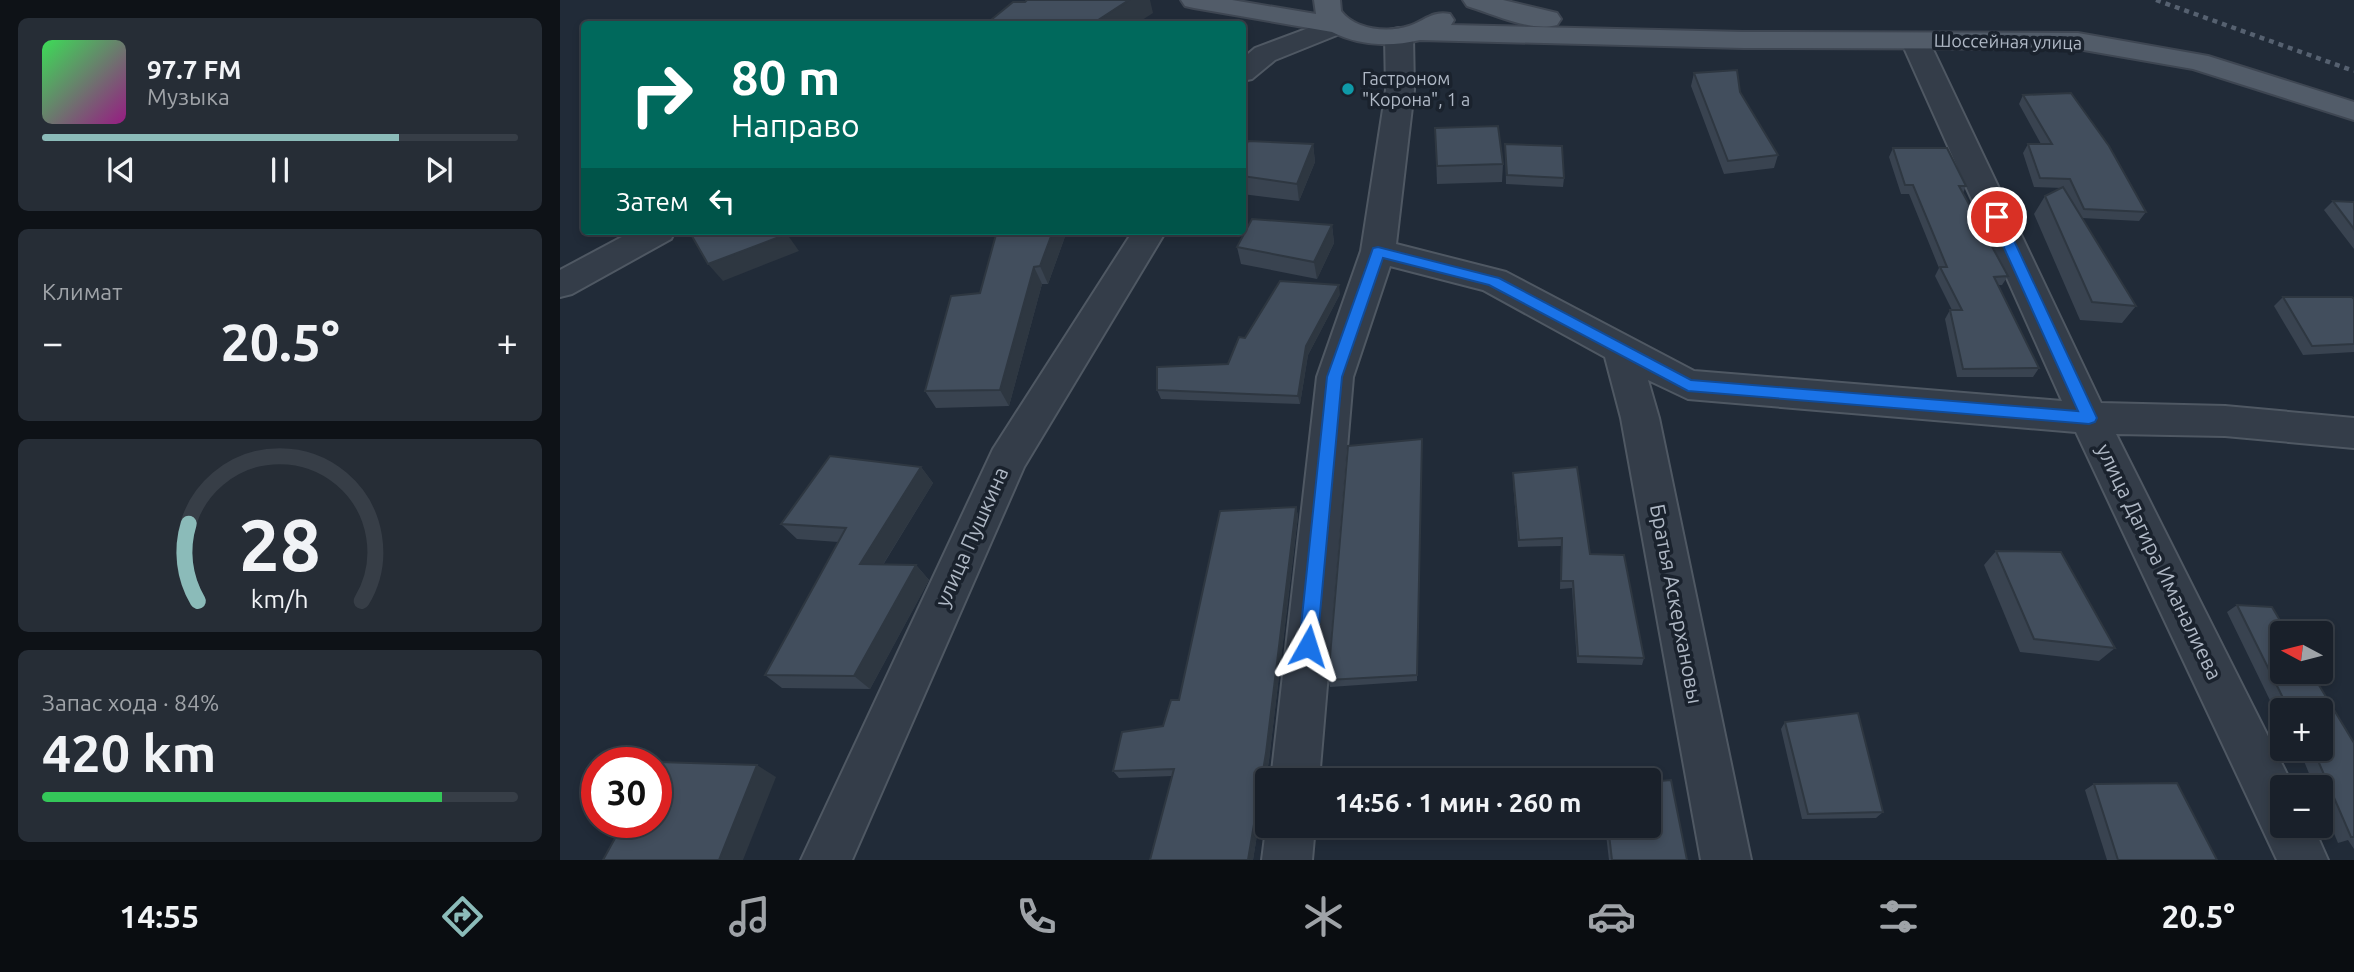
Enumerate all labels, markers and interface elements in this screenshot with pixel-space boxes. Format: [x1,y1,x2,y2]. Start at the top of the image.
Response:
street label: Шоссейная улица [1934,30,2082,52]
icon: right [616,49,707,140]
text: 80 m [731,49,840,104]
text: 97.7 FM [147,55,241,84]
place label: Гастроном "Корона", 1 а [1362,68,1470,109]
marker: Гастроном "Корона", 1 а [1340,81,1356,97]
text: Музыка [147,84,230,109]
text: Направо [731,107,860,143]
icon: previous [102,151,140,189]
icon: pause [261,151,299,189]
icon: next [420,151,458,189]
icon: left [703,182,741,220]
text: Затем [616,187,689,216]
pin [1967,187,2027,247]
icon: arrive [1978,198,2016,236]
text: Климат [42,279,122,304]
text: 20.5° [220,313,340,371]
text: − [42,321,63,363]
text: + [497,321,518,363]
street label: улица Дагира Иманалиева [2092,440,2228,683]
street label: улица Пушкина [930,463,1013,610]
street label: Братья Аскерхановы [1646,502,1708,706]
text: 28 [239,504,321,586]
text: km/h [251,585,309,613]
position arrow [1271,609,1345,683]
north arrow [2270,621,2333,684]
map controls [2270,621,2333,838]
text: Запас хода · 84% [42,690,219,715]
button: + [2270,698,2333,761]
text: 420 km [42,724,216,782]
speed limit sign: 30 [581,747,672,838]
button: − [2270,775,2333,838]
text: 14:56 · 1 мин · 260 m [1335,788,1581,817]
icon: directions [438,892,487,941]
icon: music [725,892,774,941]
icon: phone [1012,892,1061,941]
icon: climate [1299,892,1348,941]
icon: car [1587,892,1636,941]
icon: filters [1874,892,1923,941]
text: 14:55 [119,898,199,934]
text: 20.5° [2161,898,2235,934]

